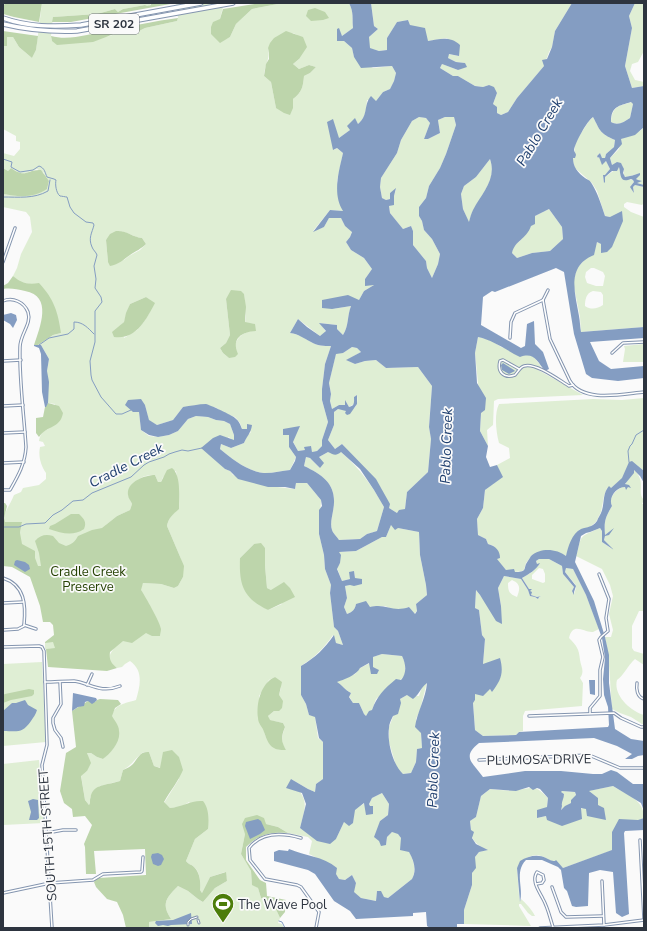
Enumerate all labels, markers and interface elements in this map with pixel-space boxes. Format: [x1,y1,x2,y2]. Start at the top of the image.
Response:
road number: SR 202 [89,14,139,34]
water label: Pablo Creek [512,94,568,170]
water label: Pablo Creek [436,407,457,484]
water label: Cradle Creek [86,438,168,492]
park label: Cradle Creek Preserve [50,563,126,596]
water label: Pablo Creek [423,731,444,808]
street label: PLUMOSA DRIVE [487,750,591,770]
street label: SOUTH 15TH STREET [34,768,62,902]
sports icon: The Wave Pool [210,891,236,924]
place label: The Wave Pool [238,896,327,914]

